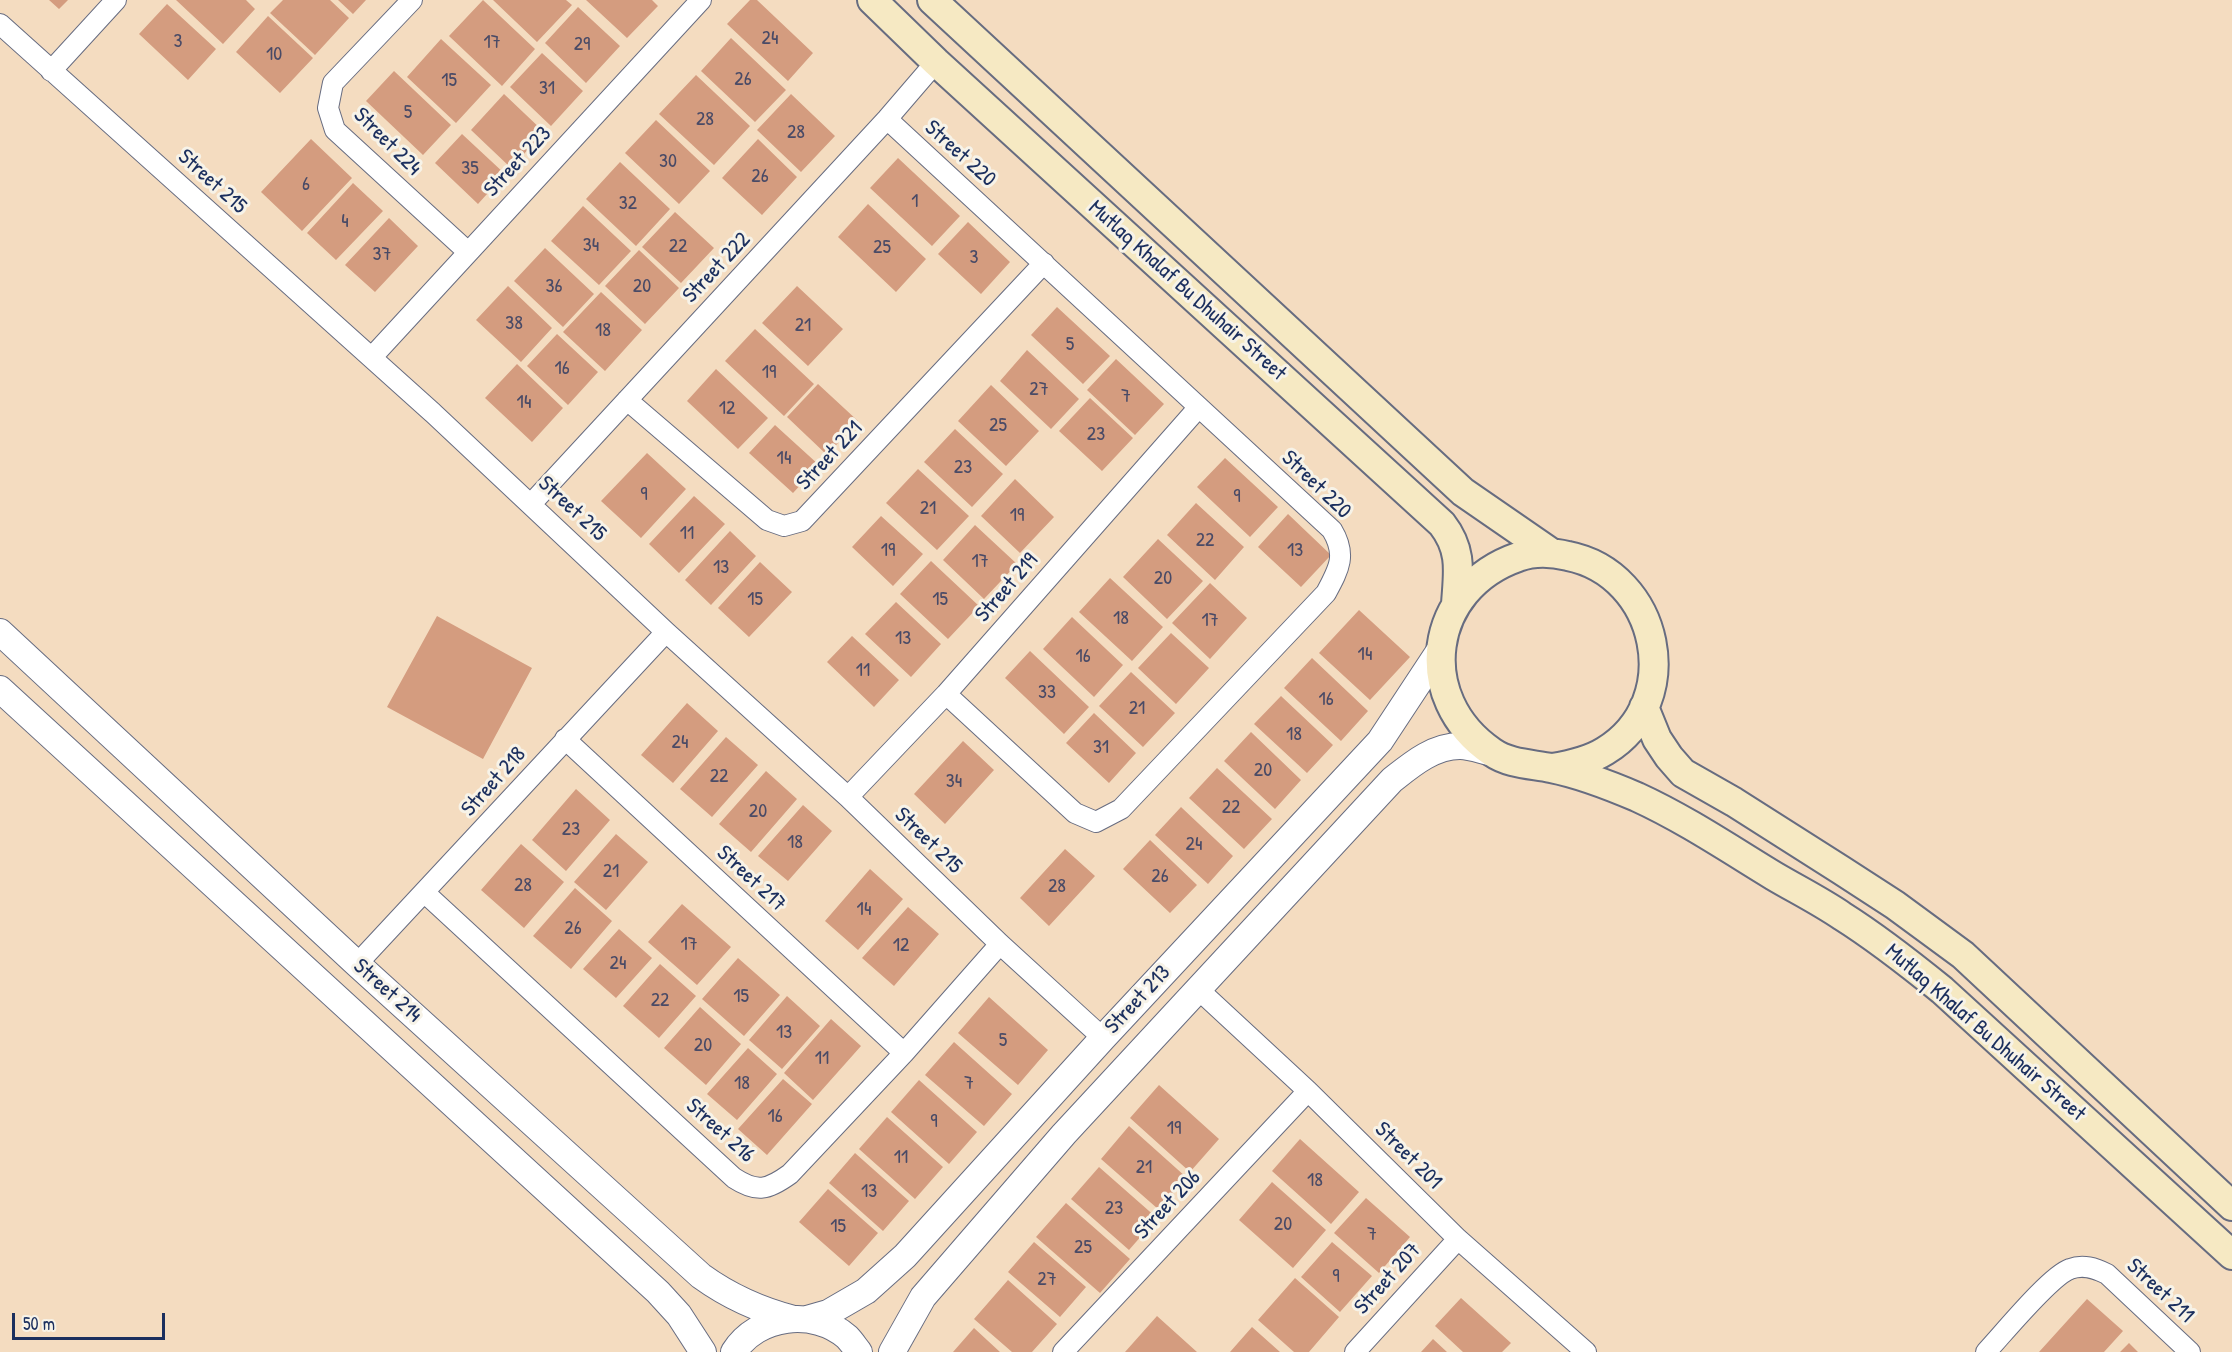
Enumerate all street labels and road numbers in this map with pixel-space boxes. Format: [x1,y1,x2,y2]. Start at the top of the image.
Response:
street label: Street 224 [348,103,426,181]
street label: Street 220 [919,115,1001,193]
street label: Street 223 [479,121,557,203]
street label: Street 215 [172,144,252,220]
street label: Mutlaq Khalaf Bu Dhuhair Street [1083,195,1291,387]
street label: Street 222 [678,227,756,309]
street label: Street 221 [791,416,869,496]
street label: Street 220 [1276,445,1356,525]
street label: Street 215 [532,471,612,547]
street label: Street 219 [970,548,1044,628]
street label: Street 218 [456,742,532,822]
street label: Street 215 [889,802,967,880]
street label: Street 217 [711,840,791,918]
street label: Mutlaq Khalaf Bu Dhuhair Street [1879,939,2091,1127]
street label: Street 214 [347,953,427,1029]
street label: Street 213 [1100,960,1176,1040]
street label: Street 216 [680,1093,760,1169]
street label: Street 201 [1369,1117,1447,1195]
street label: Street 206 [1129,1165,1207,1245]
street label: Street 207 [1349,1238,1427,1320]
street label: Street 211 [2121,1253,2199,1329]

